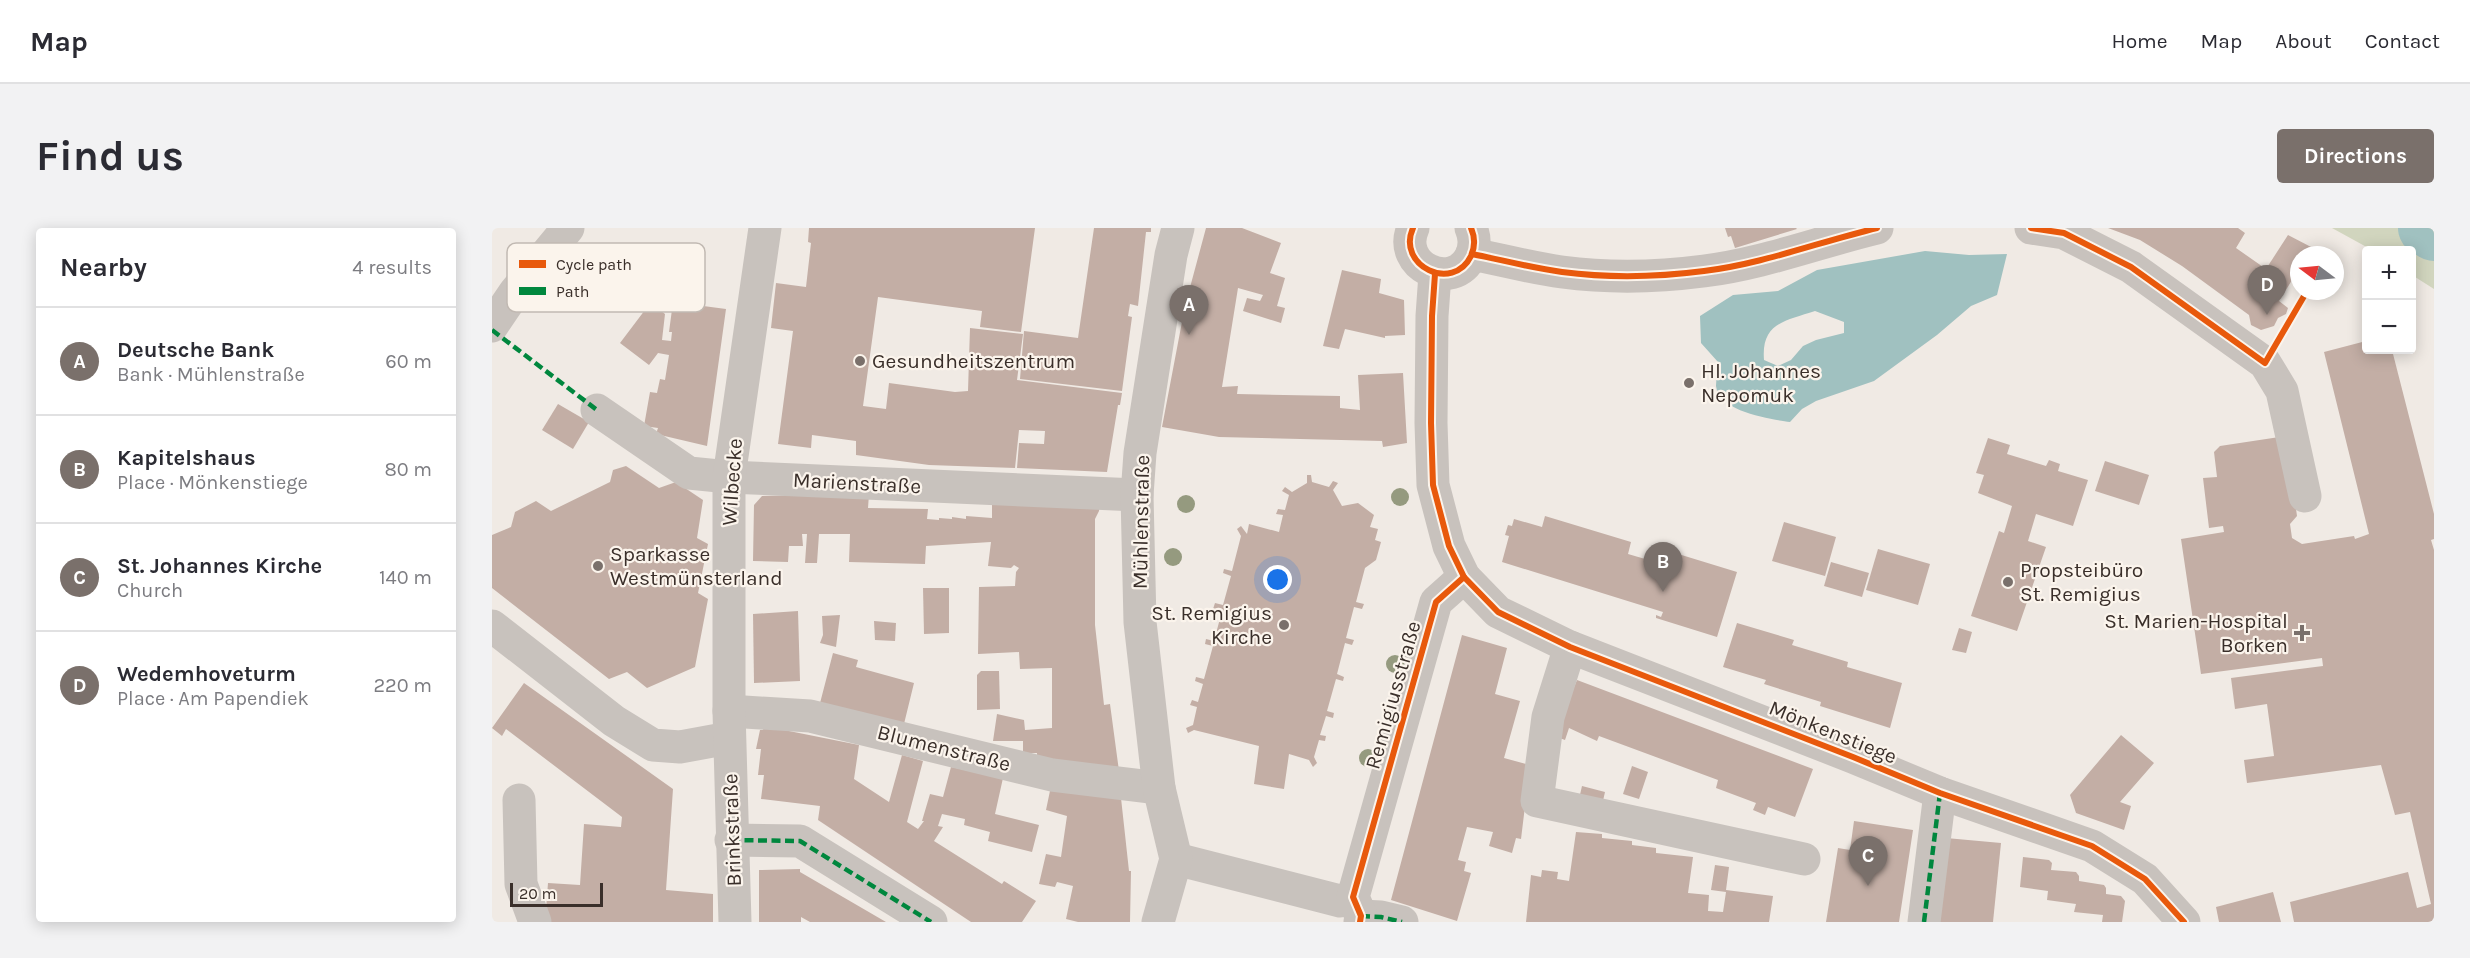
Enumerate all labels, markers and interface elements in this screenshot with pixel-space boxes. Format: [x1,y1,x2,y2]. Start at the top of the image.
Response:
text: Map [30,25,88,58]
text: Home [2112,29,2168,53]
text: Map [2201,29,2242,53]
text: About [2275,29,2332,53]
text: Contact [2365,29,2440,53]
button: Directions [2277,129,2434,183]
text: Find us [36,131,184,181]
legend [507,243,705,312]
north arrow [2290,246,2344,300]
map controls [2362,246,2416,354]
button: + [2362,246,2416,300]
text: Nearby [60,252,147,283]
text: Cycle path [556,255,632,274]
text: 4 results [352,256,432,279]
pin: D [2248,266,2286,315]
text: Path [556,282,589,301]
pin: A [1170,285,1208,335]
button: − [2362,300,2416,354]
text: Deutsche Bank [117,337,274,363]
place label: Gesundheitszentrum [872,349,1075,373]
text: A [73,350,86,373]
text: 60 m [385,350,432,373]
marker: Gesundheitszentrum [853,354,867,368]
place label: Hl. Johannes Nepomuk [1701,359,1821,407]
text: Bank · Mühlenstraße [117,363,305,386]
marker: Hl. Johannes Nepomuk [1682,376,1696,390]
street label: Wilbecke [717,437,747,527]
text: Kapitelshaus [117,445,256,471]
street label: Mühlenstraße [1128,455,1154,589]
text: B [73,458,86,481]
text: 80 m [384,458,432,481]
street label: Marienstraße [792,468,922,498]
text: Place · Mönkenstiege [117,471,308,494]
place label: Sparkasse Westmünsterland [610,542,783,590]
pin: B [1644,542,1682,592]
text: St. Johannes Kirche [117,553,322,579]
place label: Propsteibüro St. Remigius [2020,558,2143,606]
marker: Sparkasse Westmünsterland [591,559,605,573]
your location [1263,565,1292,594]
text: C [73,566,86,589]
text: 140 m [379,566,432,589]
marker: Propsteibüro St. Remigius [2001,575,2015,589]
text: Church [117,579,183,602]
place label: St. Remigius Kirche [1151,601,1272,649]
place label: St. Marien-Hospital Borken [2104,609,2288,657]
marker: St. Remigius Kirche [1277,618,1291,632]
street label: Remigiusstraße [1360,618,1426,772]
marker: St. Marien-Hospital Borken [2293,624,2311,642]
text: Wedemhoveturm [117,661,296,687]
text: D [73,674,86,697]
text: 220 m [373,674,432,697]
text: Place · Am Papendiek [117,687,309,710]
street label: Mönkenstiege [1766,695,1900,769]
street label: Blumenstraße [875,720,1013,776]
street label: Brinkstraße [718,773,746,887]
pin: C [1848,836,1888,886]
scale bar [510,880,603,908]
text: 20 m [519,884,557,903]

